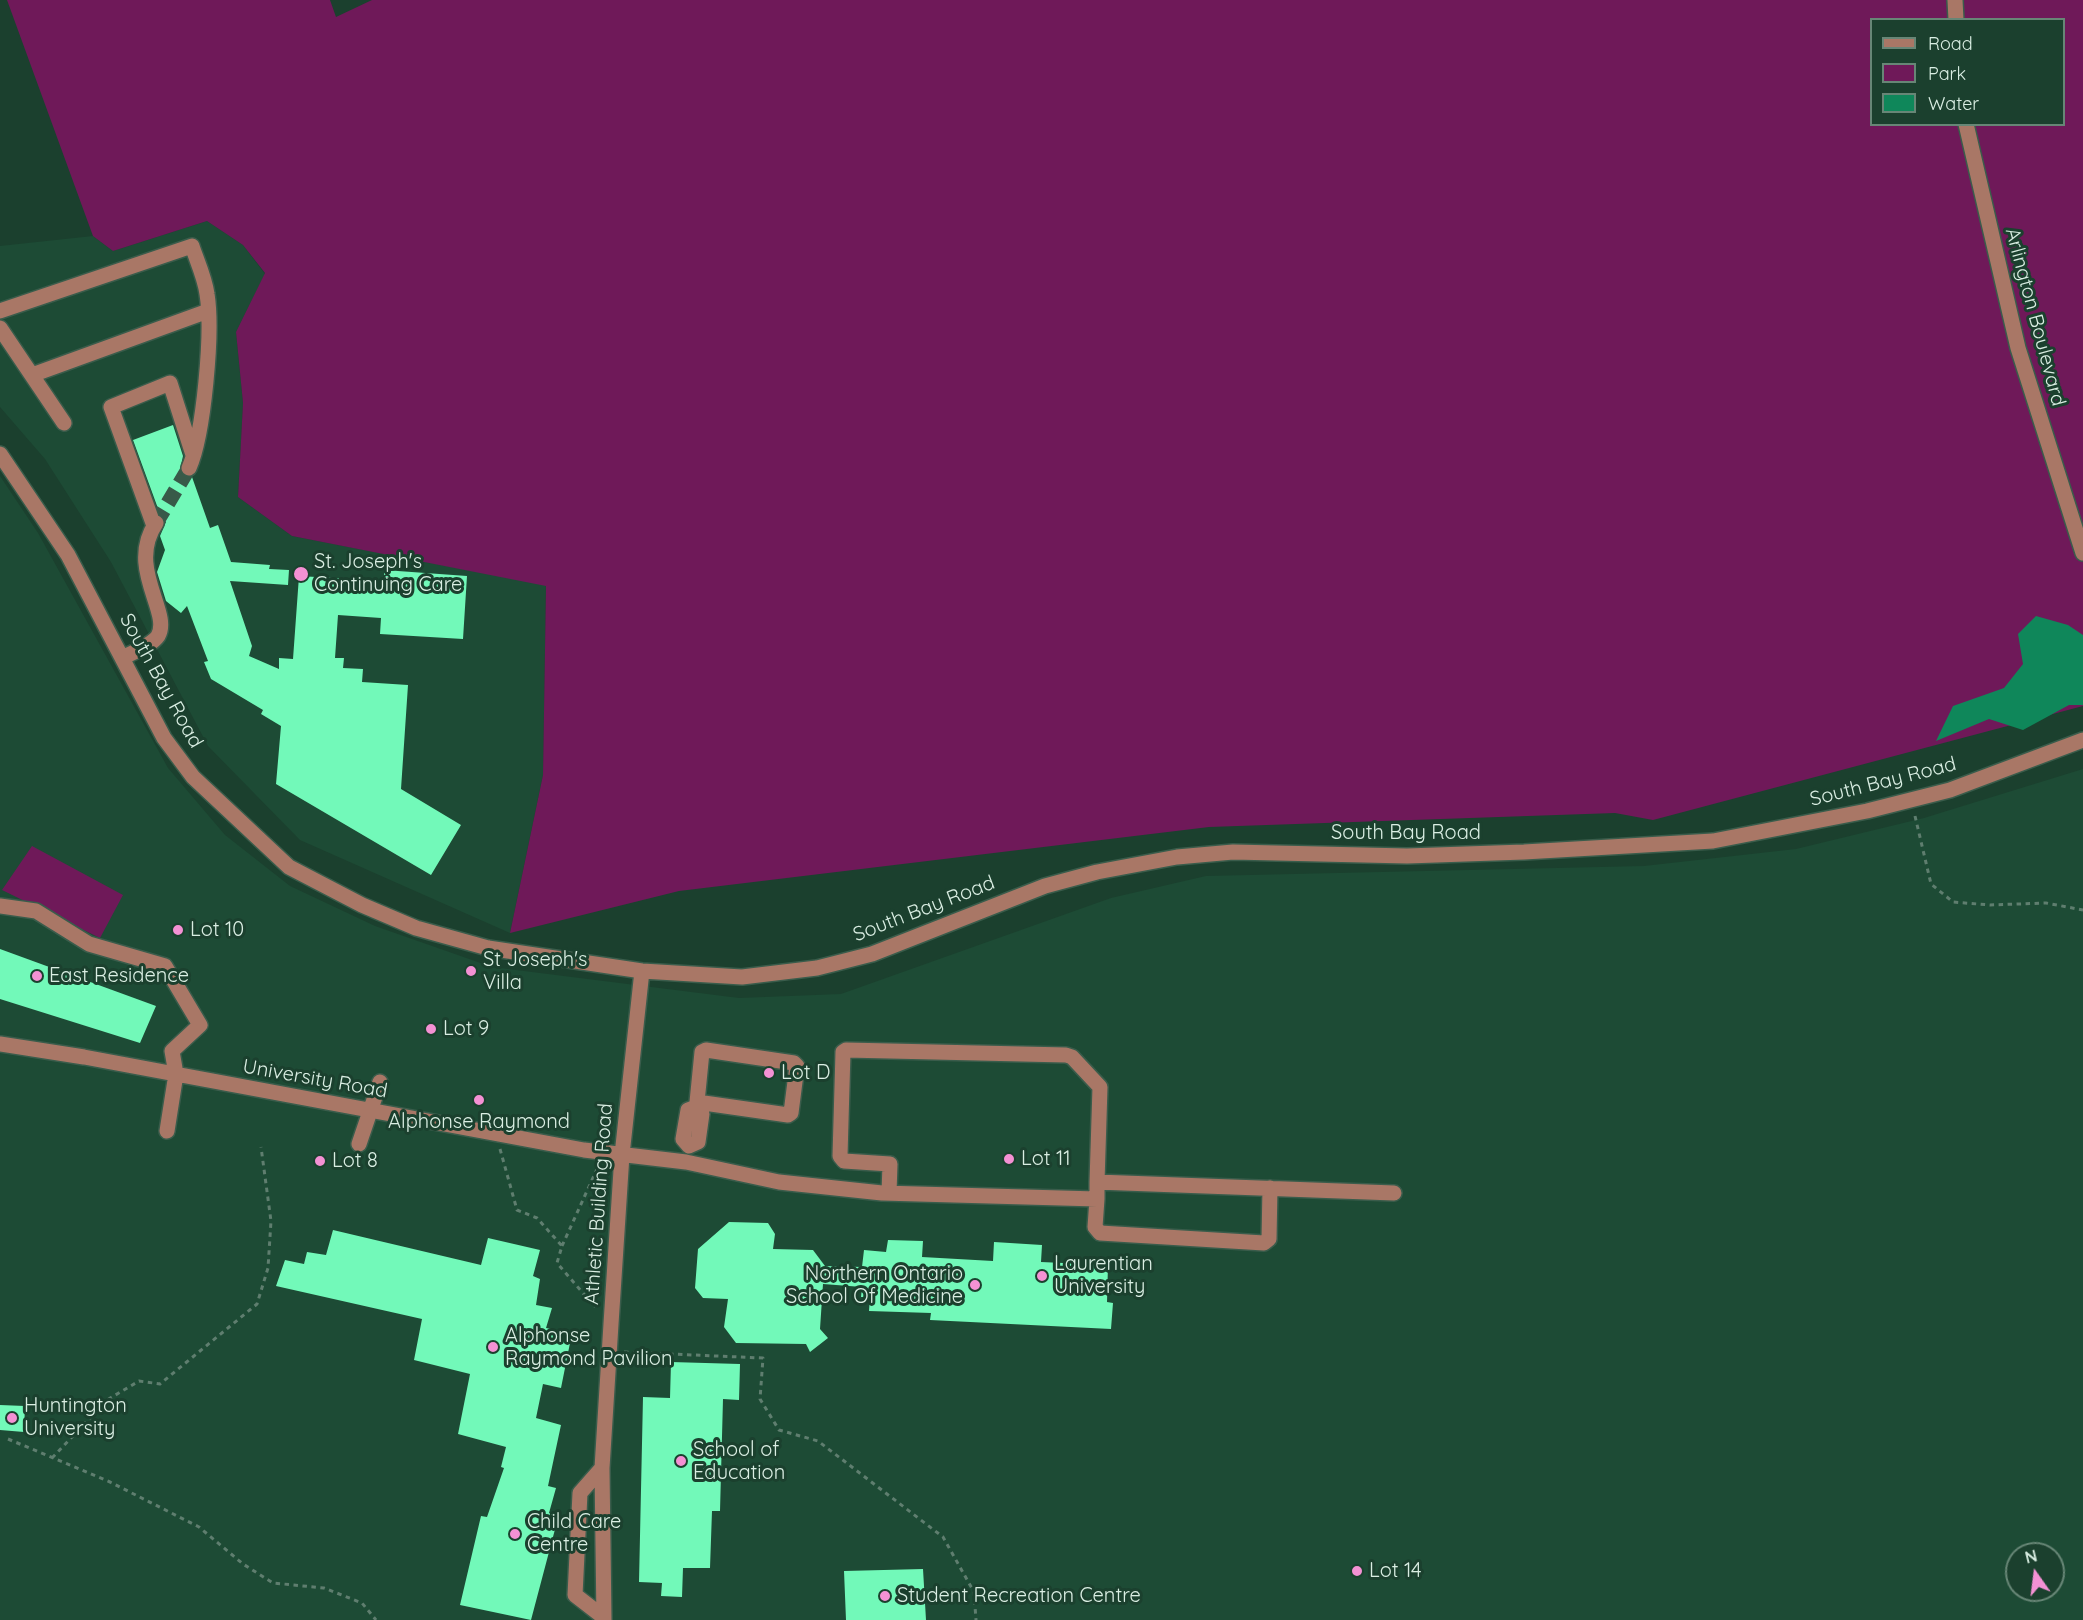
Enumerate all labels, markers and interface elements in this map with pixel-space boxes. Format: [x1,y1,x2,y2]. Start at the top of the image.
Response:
legend [1870,18,2065,126]
text: Road [1928,32,1973,55]
text: Park [1928,62,1966,85]
text: Water [1928,92,1979,115]
street label: Arlington Boulevard [2000,225,2070,409]
place label: St. Joseph's Continuing Care [314,550,462,597]
marker: St. Joseph's Continuing Care [292,565,310,583]
street label: South Bay Road [114,610,208,752]
street label: South Bay Road [1807,752,1959,812]
street label: South Bay Road [1331,821,1481,845]
street label: South Bay Road [850,871,998,947]
place label: Lot 10 [190,918,244,942]
marker: Lot 10 [171,923,185,937]
place label: St Joseph's Villa [483,948,587,995]
place label: East Residence [49,964,189,988]
marker: St Joseph's Villa [464,964,478,978]
marker: East Residence [30,969,44,983]
place label: Lot 9 [443,1017,489,1041]
marker: Lot 9 [424,1022,438,1036]
street label: University Road [241,1054,389,1104]
place label: Lot D [781,1061,830,1085]
marker: Lot D [762,1066,776,1080]
marker: Alphonse Raymond [472,1093,486,1107]
street label: Athletic Building Road [580,1102,618,1306]
place label: Alphonse Raymond [388,1110,570,1134]
place label: Lot 11 [1021,1147,1071,1171]
place label: Lot 8 [332,1149,378,1173]
marker: Lot 11 [1002,1152,1016,1166]
marker: Lot 8 [313,1154,327,1168]
place label: Laurentian University [1054,1252,1153,1299]
place label: Northern Ontario School Of Medicine [786,1262,963,1309]
marker: Laurentian University [1035,1269,1049,1283]
marker: Northern Ontario School Of Medicine [968,1278,982,1292]
place label: Alphonse Raymond Pavilion [505,1324,672,1371]
marker: Alphonse Raymond Pavilion [486,1340,500,1354]
place label: Huntington University [24,1394,127,1441]
marker: Huntington University [5,1411,19,1425]
place label: School of Education [693,1438,785,1485]
marker: School of Education [674,1454,688,1468]
place label: Child Care Centre [527,1510,621,1557]
marker: Child Care Centre [508,1527,522,1541]
north arrow [2005,1542,2065,1602]
text: N [2023,1545,2039,1568]
place label: Lot 14 [1369,1559,1422,1583]
marker: Lot 14 [1350,1564,1364,1578]
place label: Student Recreation Centre [897,1584,1141,1608]
marker: Student Recreation Centre [878,1589,892,1603]

